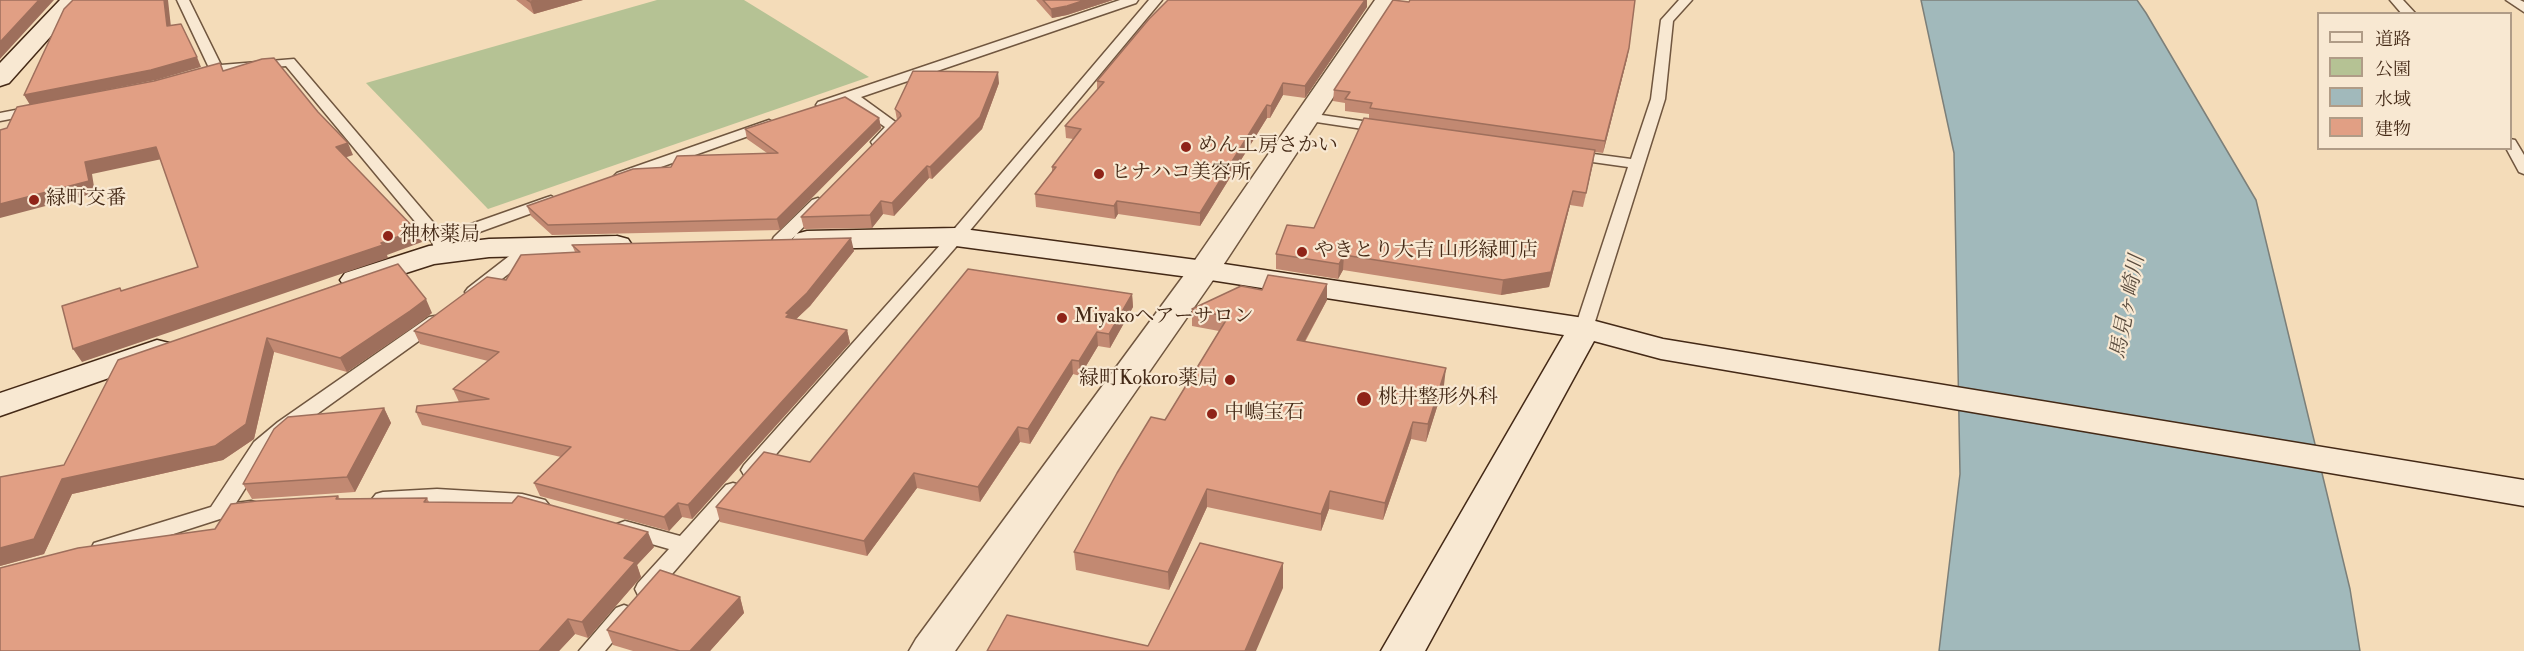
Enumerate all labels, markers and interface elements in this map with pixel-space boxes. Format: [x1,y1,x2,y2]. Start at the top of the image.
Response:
legend [2317,12,2512,150]
text: 道路 [2375,28,2411,51]
text: 公園 [2375,58,2411,81]
text: 水域 [2375,88,2411,111]
text: 建物 [2375,118,2411,141]
place label: めん工房さかい [1198,135,1338,159]
marker: めん工房さかい [1179,140,1193,154]
place label: ヒナハコ美容所 [1111,162,1251,186]
marker: ヒナハコ美容所 [1092,167,1106,181]
place label: 緑町交番 [46,188,126,212]
marker: 緑町交番 [27,193,41,207]
place label: 神林薬局 [400,224,480,248]
marker: 神林薬局 [381,229,395,243]
place label: やきとり大吉 山形緑町店 [1314,240,1538,264]
marker: やきとり大吉 山形緑町店 [1295,245,1309,259]
water label: 馬見ヶ崎川 [2107,253,2151,361]
place label: Miyakoヘアーサロン [1074,306,1254,330]
marker: Miyakoヘアーサロン [1055,311,1069,325]
place label: 緑町Kokoro薬局 [1079,368,1218,392]
marker: 緑町Kokoro薬局 [1223,373,1237,387]
place label: 桃井整形外科 [1378,387,1498,411]
marker: 桃井整形外科 [1355,390,1373,408]
place label: 中嶋宝石 [1224,402,1304,426]
marker: 中嶋宝石 [1205,407,1219,421]

